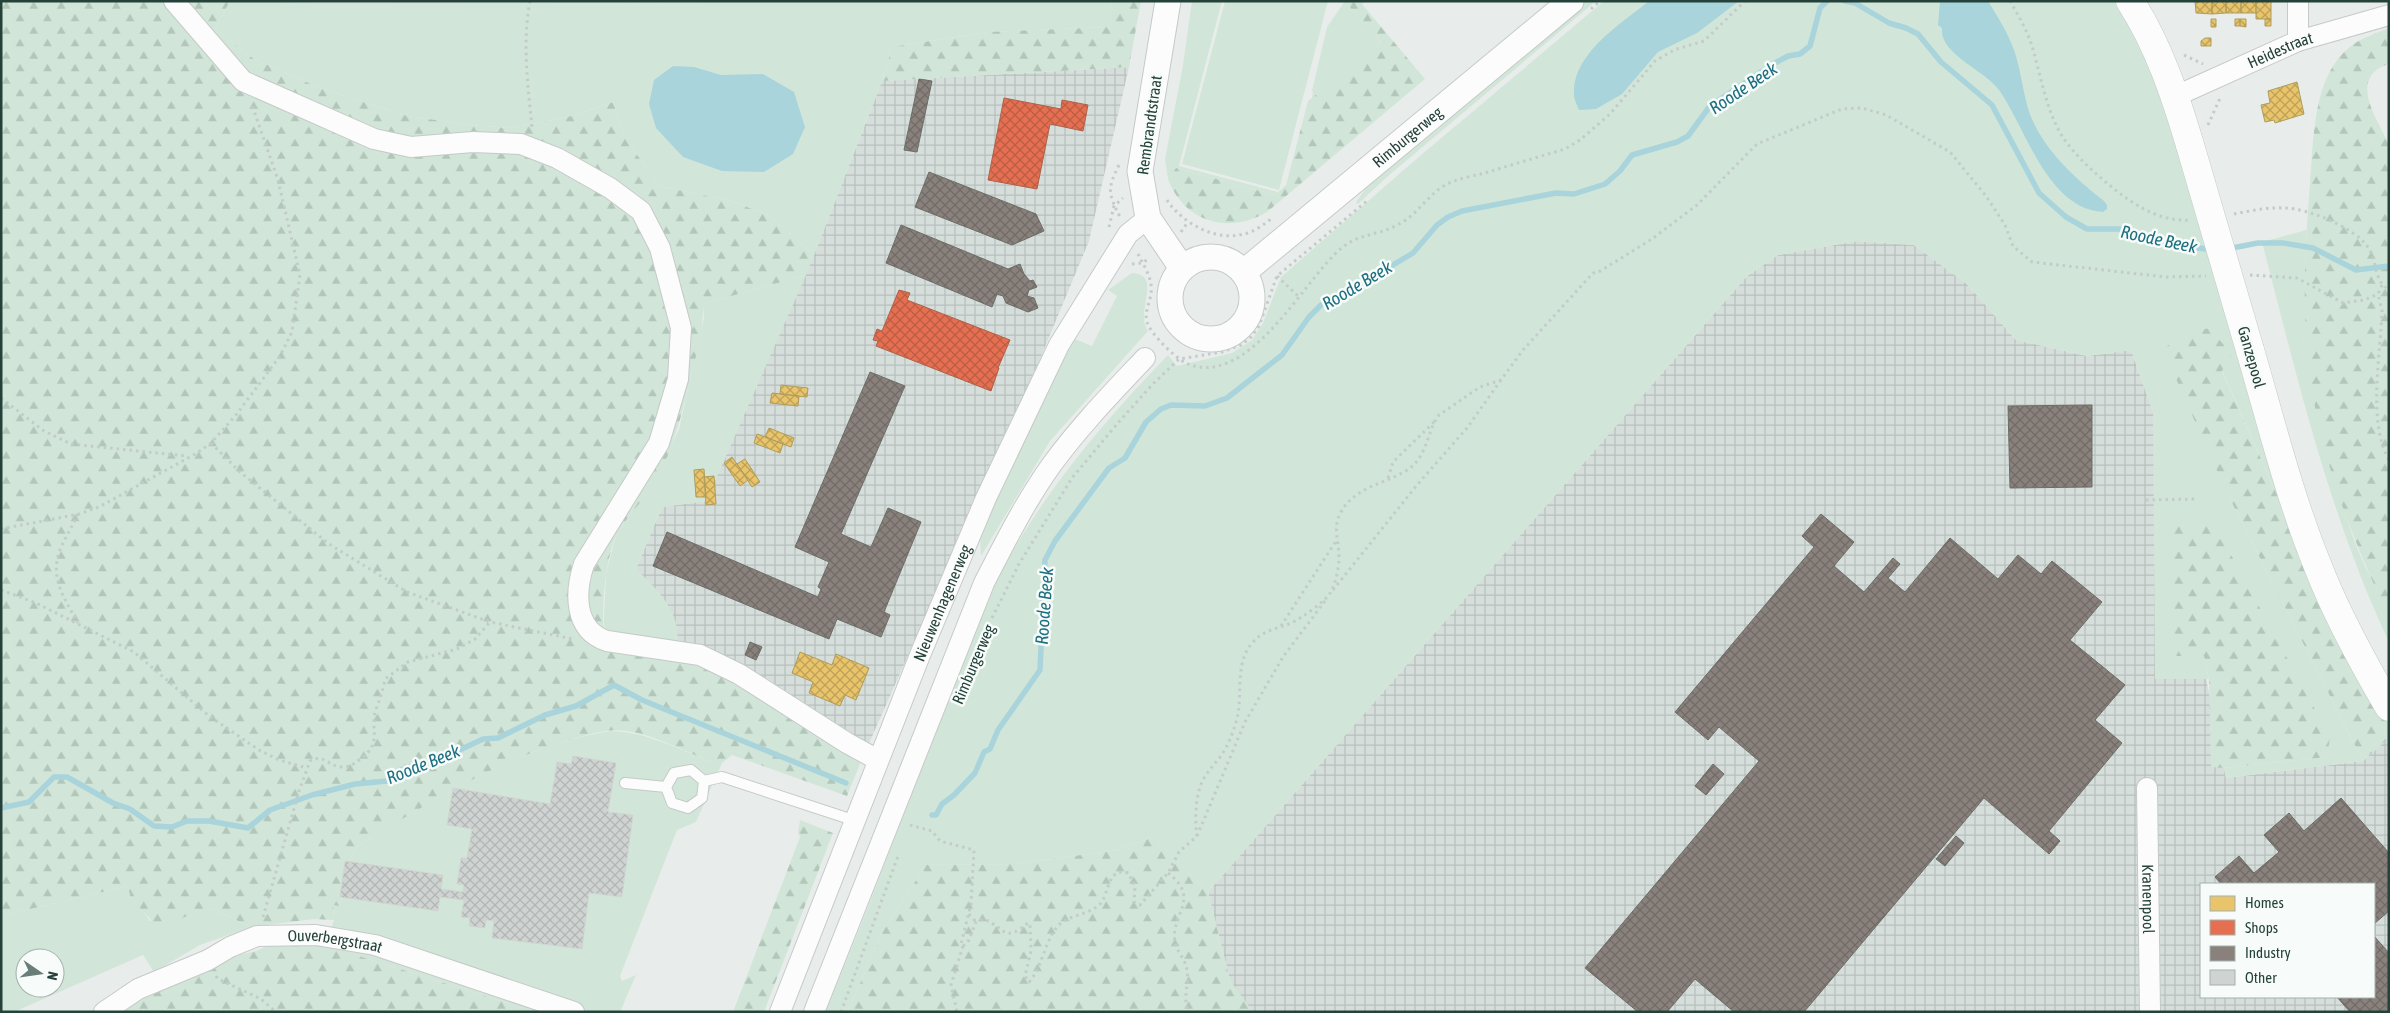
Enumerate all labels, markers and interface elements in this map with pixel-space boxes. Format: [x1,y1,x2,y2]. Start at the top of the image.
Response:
street label: Heidestraat [2245,28,2315,72]
water label: Roode Beek [1705,57,1782,118]
street label: Rembrandtstraat [1133,74,1165,176]
street label: Rimburgerweg [1369,103,1446,171]
water label: Roode Beek [2119,221,2200,258]
water label: Roode Beek [1318,255,1397,314]
street label: Ganzepool [2234,324,2270,391]
street label: Nieuwenhagenerweg [909,542,975,664]
water label: Roode Beek [1031,566,1057,645]
street label: Rimburgerweg [948,621,999,707]
water label: Roode Beek [383,739,464,788]
street label: Kranenpool [2139,864,2158,935]
legend [2200,883,2375,998]
text: Homes [2245,894,2284,911]
text: Shops [2245,919,2278,936]
street label: Ouverbergstraat [287,926,385,956]
text: Industry [2245,944,2291,961]
north arrow [15,948,65,998]
text: Other [2245,969,2277,986]
text: N [44,970,61,982]

